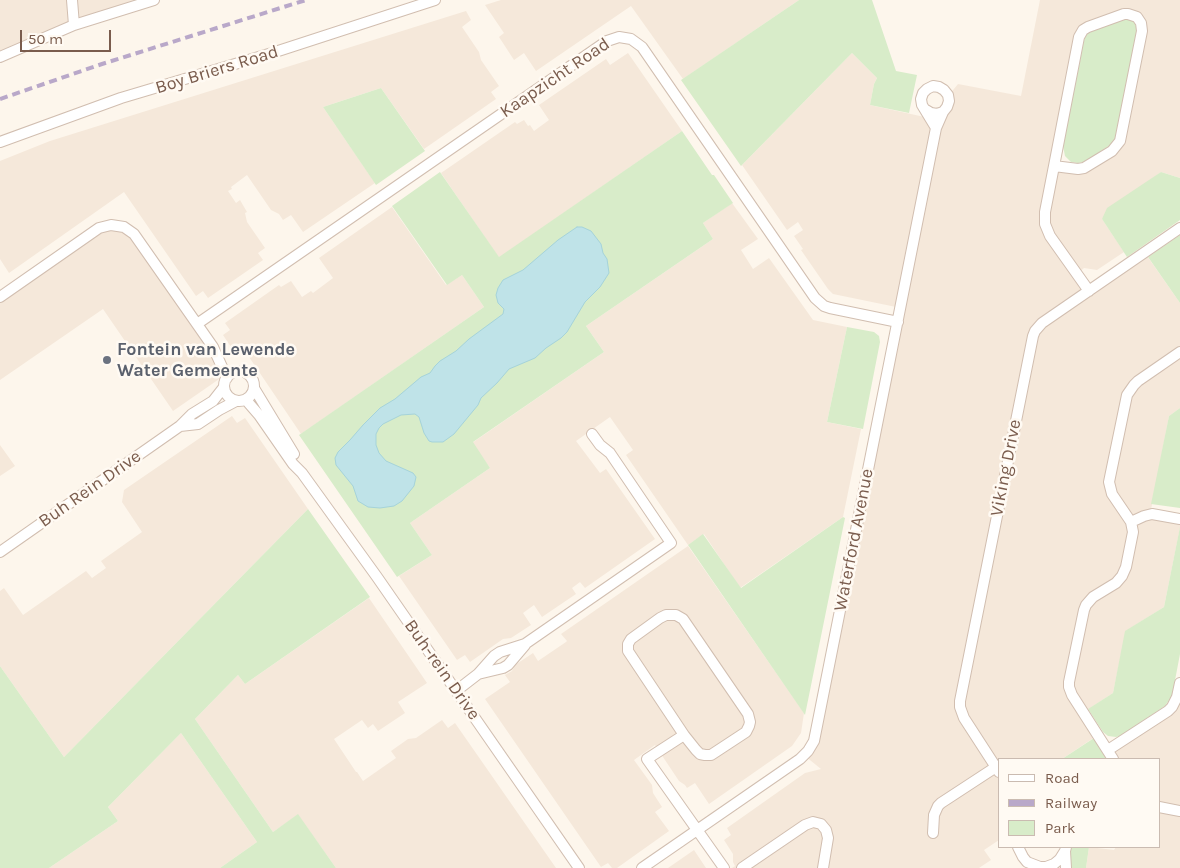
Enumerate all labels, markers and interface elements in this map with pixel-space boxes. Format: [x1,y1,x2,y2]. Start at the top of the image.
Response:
scale bar [22,20,114,52]
text: 50 m [28,30,63,48]
street label: Kaapzicht Road [496,33,614,123]
street label: Boy Briers Road [153,41,281,99]
place label: Fontein van Lewende Water Gemeente [117,339,295,382]
marker: Fontein van Lewende Water Gemeente [101,354,113,366]
street label: Viking Drive [986,418,1026,518]
street label: Buh Rein Drive [35,446,145,532]
street label: Waterford Avenue [830,467,878,613]
street label: Buh-rein Drive [399,616,485,724]
legend [998,758,1160,848]
text: Road [1045,769,1080,787]
text: Railway [1045,794,1097,812]
text: Park [1045,819,1075,837]

